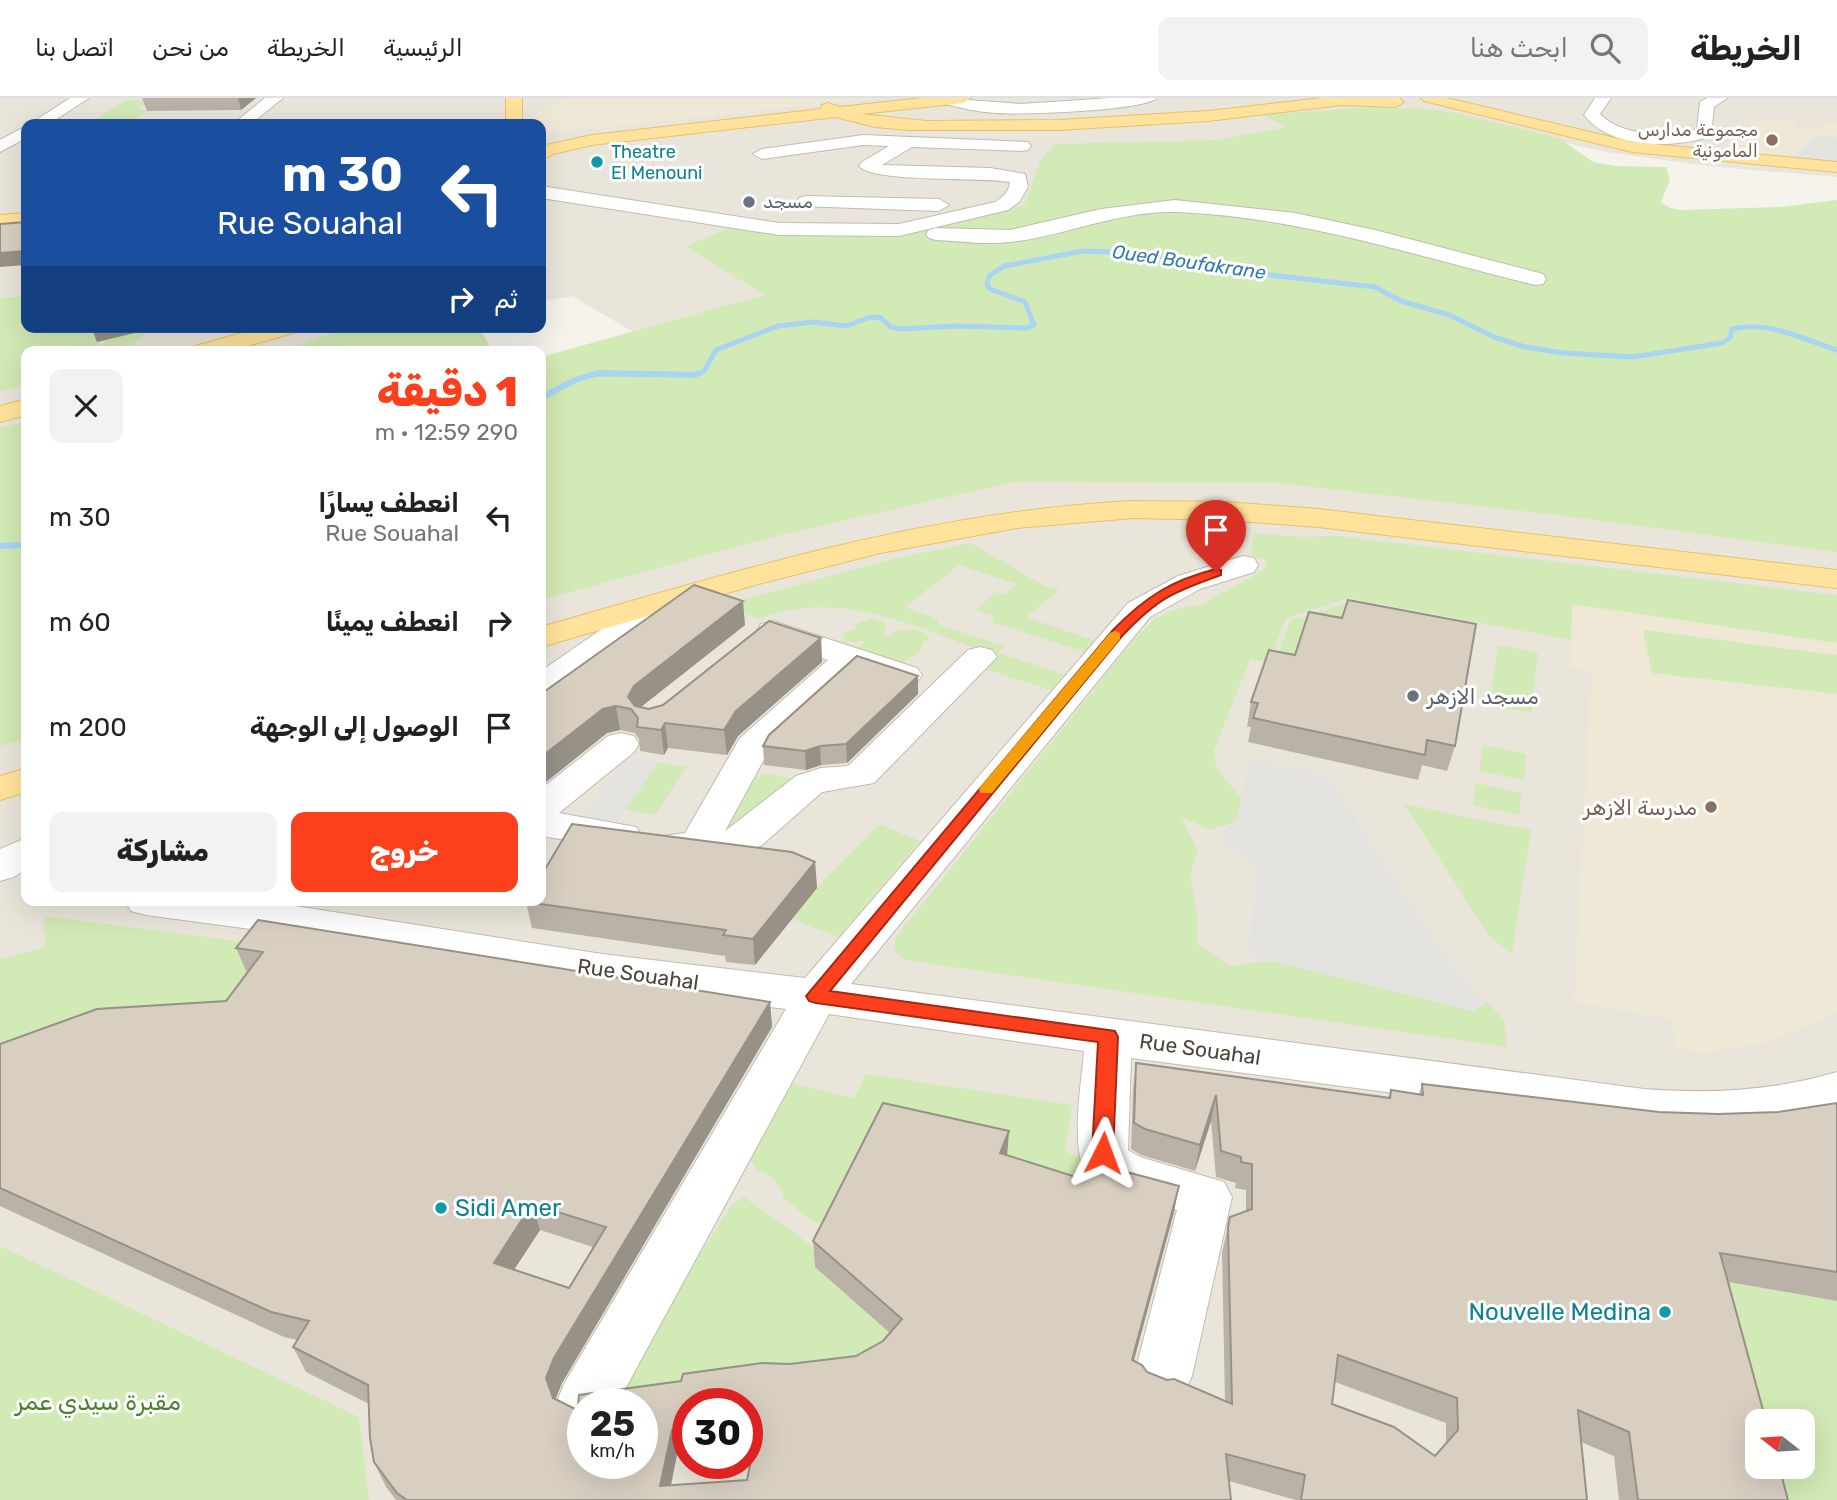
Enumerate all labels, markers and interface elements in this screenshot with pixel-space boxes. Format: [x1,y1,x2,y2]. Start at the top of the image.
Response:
search box [1158,17,1648,80]
icon: search [1586,29,1624,67]
text: الخريطة [1690,29,1802,68]
text: ابحث هنا [1470,33,1568,64]
text: اتصل بنا [35,34,114,62]
text: من نحن [152,34,229,62]
text: الخريطة [267,34,345,62]
text: الرئيسية [383,34,463,62]
place label: مجموعة مدارس المامونية [1638,119,1758,162]
marker: مجموعة مدارس المامونية [1764,132,1780,148]
place label: Theatre El Menouni [611,141,702,184]
text: 30 m [282,145,403,203]
icon: left [427,147,518,238]
marker: Theatre El Menouni [589,154,605,170]
place label: مسجد [763,191,813,213]
marker: مسجد [741,194,757,210]
text: Rue Souahal [217,204,403,242]
water label: Oued Boufakrane [1111,240,1268,284]
icon: right [442,280,480,318]
text: ثم [494,284,518,315]
text: 1 دقيقة [377,367,518,417]
button: close [49,369,123,443]
text: 290 m · 12:59 [375,418,518,446]
text: انعطف يسارًا [318,488,459,519]
icon: left [480,499,518,537]
pin [1186,500,1246,572]
text: 30 m [49,502,111,533]
icon: arrive [1197,511,1235,549]
text: Rue Souahal [325,519,459,547]
icon: right [480,604,518,642]
text: 60 m [49,607,111,638]
text: انعطف يمينًا [326,607,459,638]
place label: مسجد الازهر [1425,684,1539,709]
marker: مسجد الازهر [1405,688,1421,704]
icon: arrive [480,709,518,747]
text: 200 m [49,712,127,743]
text: الوصول إلى الوجهة [250,712,459,743]
place label: مدرسة الازهر [1582,795,1697,820]
marker: مدرسة الازهر [1703,799,1719,815]
button: مشاركة [49,812,277,892]
button: خروج [291,812,518,892]
street label: Rue Souahal [576,953,700,995]
street label: Rue Souahal [1138,1028,1262,1070]
position arrow [1066,1116,1140,1190]
place label: Sidi Amer [455,1194,561,1222]
marker: Sidi Amer [433,1200,449,1216]
place label: Nouvelle Medina [1468,1298,1651,1326]
marker: Nouvelle Medina [1657,1304,1673,1320]
park label: مقبرة سيدي عمر [13,1388,181,1419]
speed limit sign: 30 [672,1388,763,1479]
text: 25 [590,1403,635,1445]
north arrow [1745,1409,1815,1479]
map controls [1745,1409,1815,1479]
text: km/h [590,1440,635,1462]

